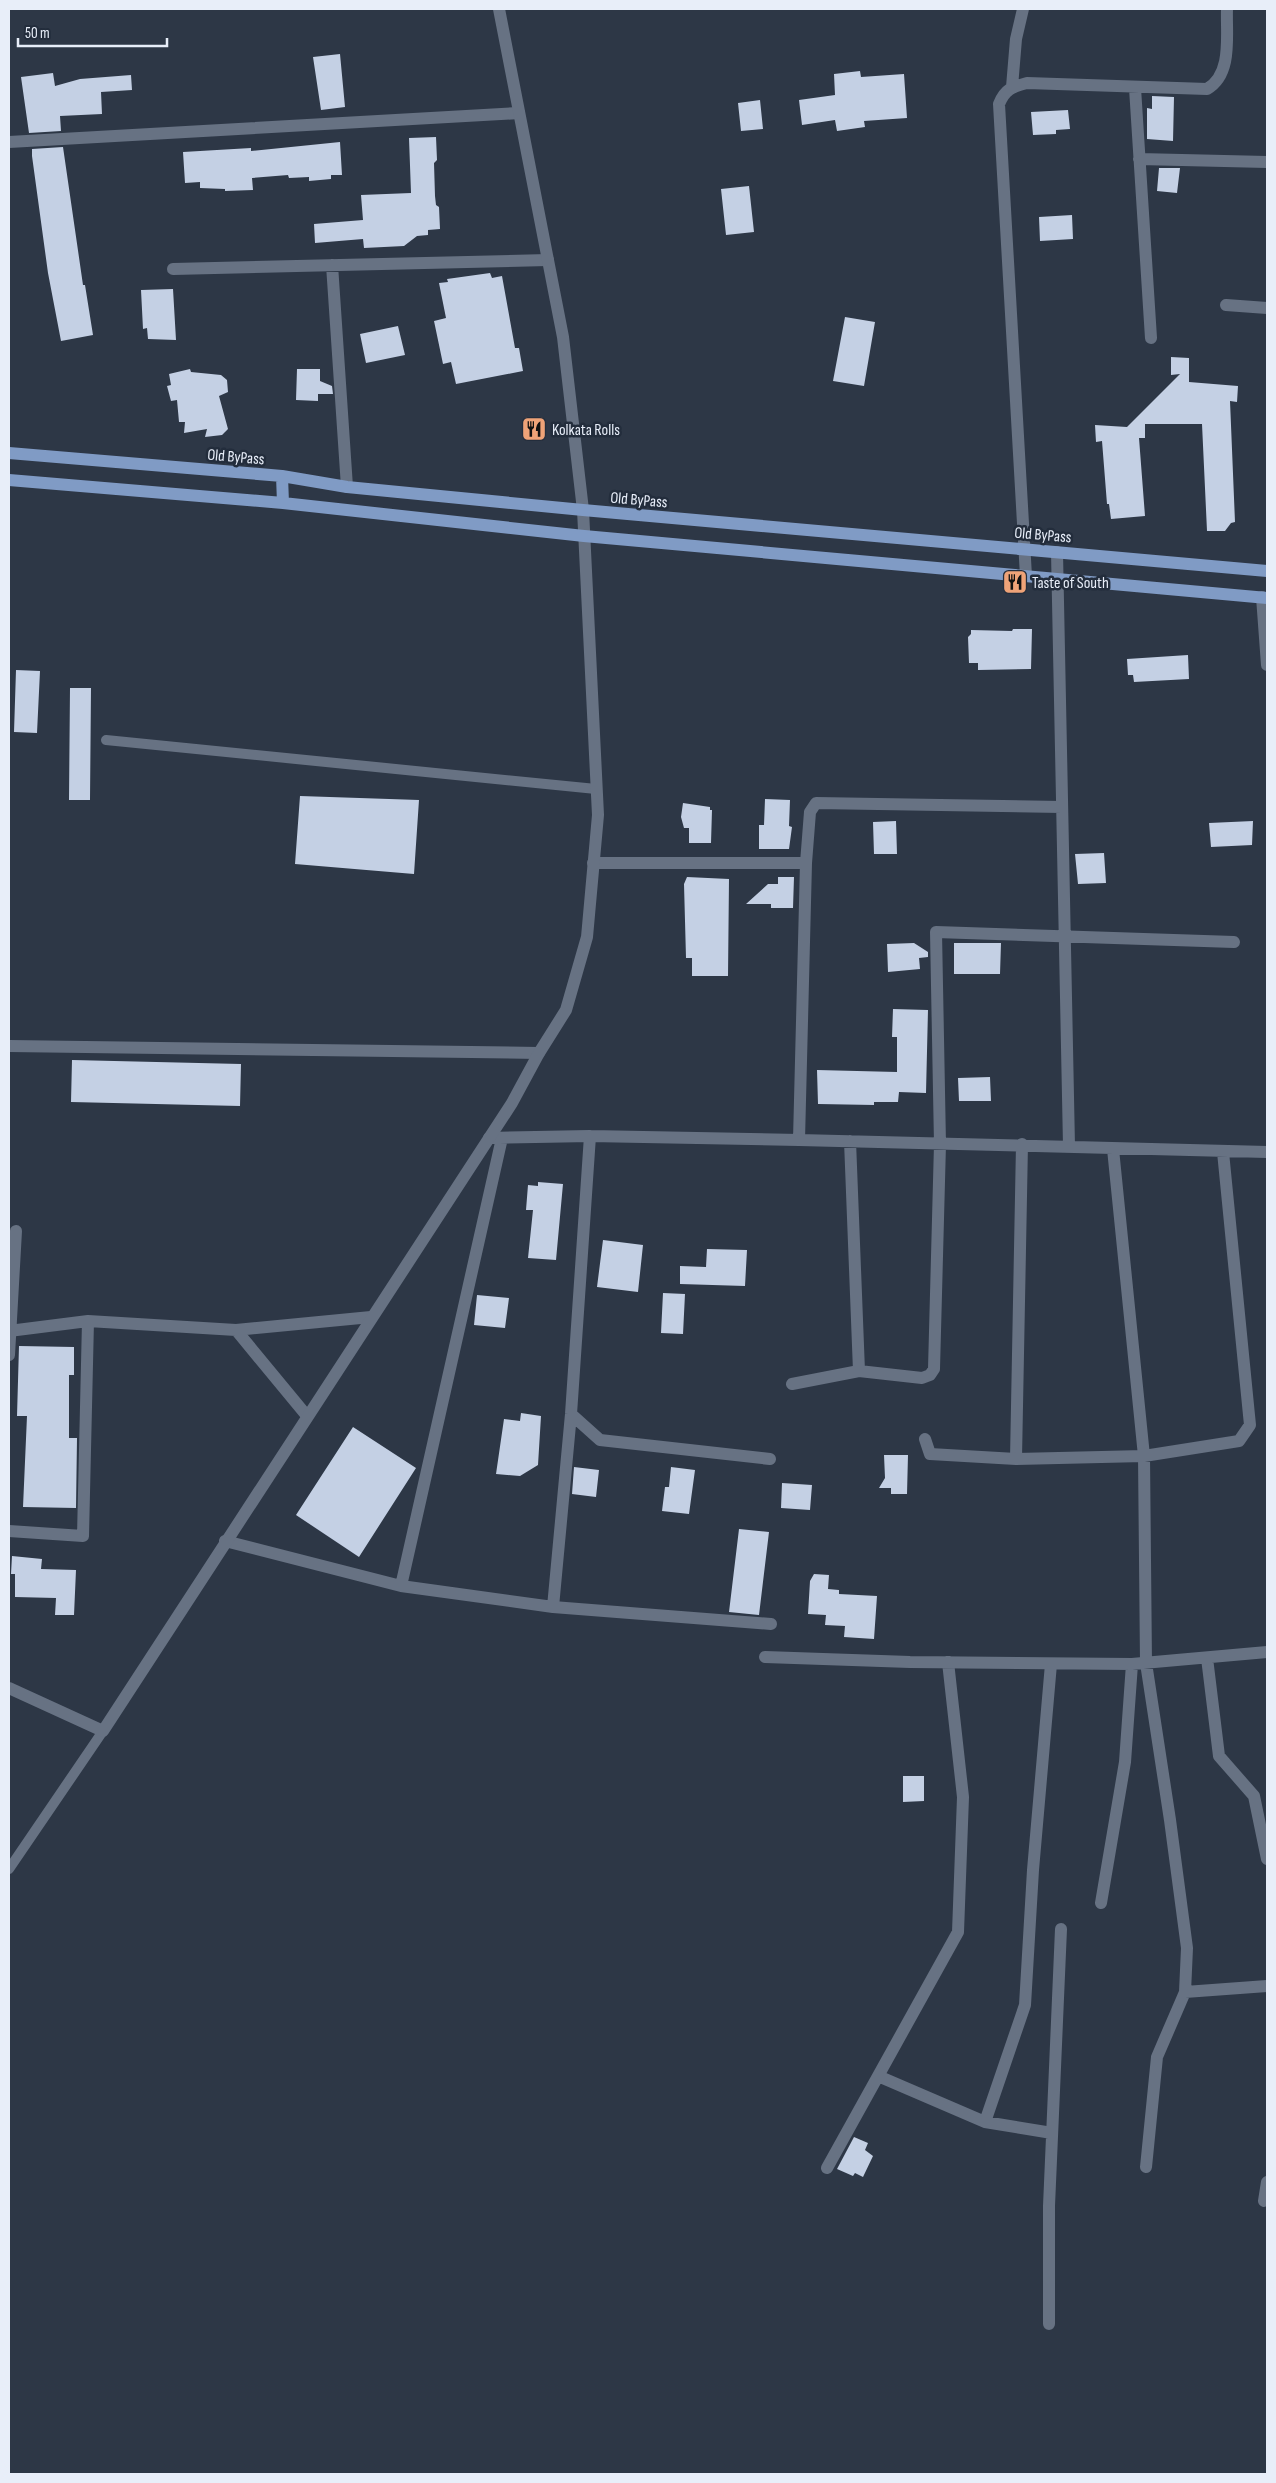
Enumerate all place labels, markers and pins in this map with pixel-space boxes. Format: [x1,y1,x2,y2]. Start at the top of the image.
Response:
restaurant icon: Kolkata Rolls [521,416,547,442]
place label: Kolkata Rolls [552,421,620,440]
restaurant icon: Taste of South [1002,569,1028,595]
place label: Taste of South [1032,574,1109,593]

